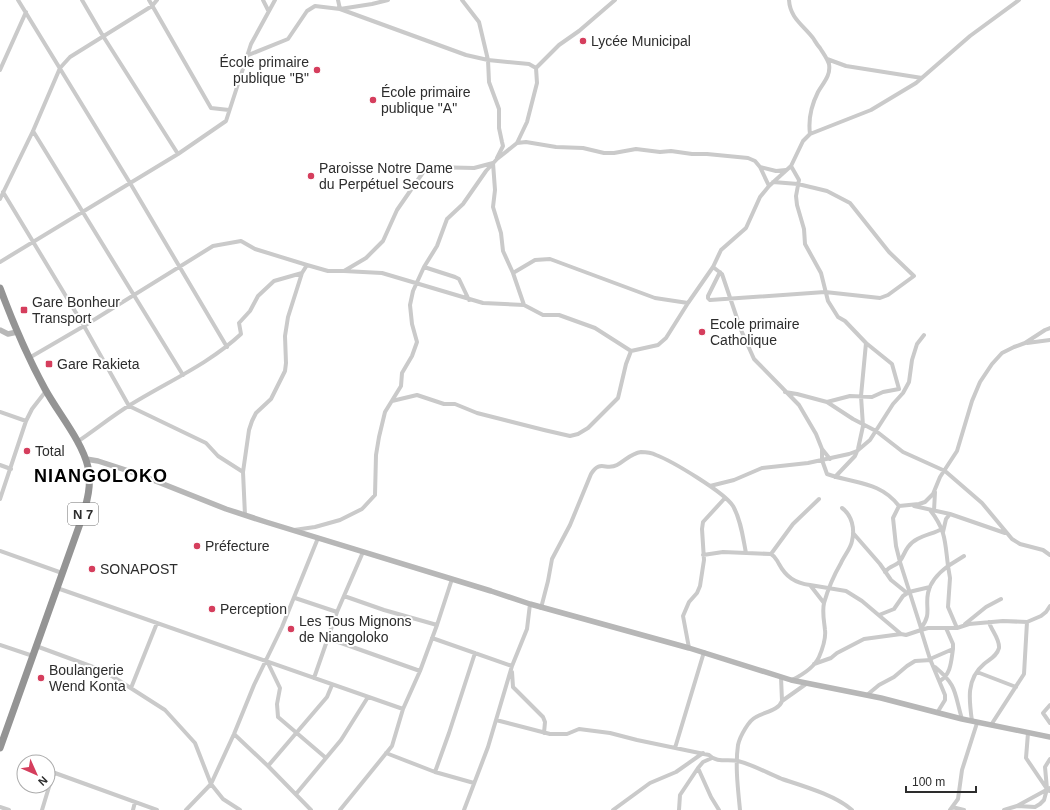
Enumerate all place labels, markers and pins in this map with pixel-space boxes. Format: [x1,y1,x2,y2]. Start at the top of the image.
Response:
place label: Lycée Municipal [591,33,691,49]
marker: Lycée Municipal [578,36,588,46]
place label: École primaire publique "B" [220,54,309,86]
marker: École primaire publique "B" [312,65,322,75]
place label: École primaire publique "A" [381,84,471,116]
marker: École primaire publique "A" [368,95,378,105]
place label: Paroisse Notre Dame du Perpétuel Secours [319,160,454,192]
marker: Paroisse Notre Dame du Perpétuel Secours [306,171,316,181]
place label: Gare Bonheur Transport [32,294,120,326]
marker: Gare Bonheur Transport [19,305,29,315]
place label: Ecole primaire Catholique [710,316,800,348]
marker: Ecole primaire Catholique [697,327,707,337]
place label: Gare Rakieta [57,356,140,372]
marker: Gare Rakieta [44,359,54,369]
place label: Total [35,443,65,459]
marker: Total [22,446,32,456]
place label: Préfecture [205,538,270,554]
marker: Préfecture [192,541,202,551]
place label: SONAPOST [100,561,178,577]
marker: SONAPOST [87,564,97,574]
place label: Perception [220,601,287,617]
marker: Perception [207,604,217,614]
place label: Les Tous Mignons de Niangoloko [299,613,412,645]
marker: Les Tous Mignons de Niangoloko [286,624,296,634]
place label: Boulangerie Wend Konta [49,662,126,694]
marker: Boulangerie Wend Konta [36,673,46,683]

